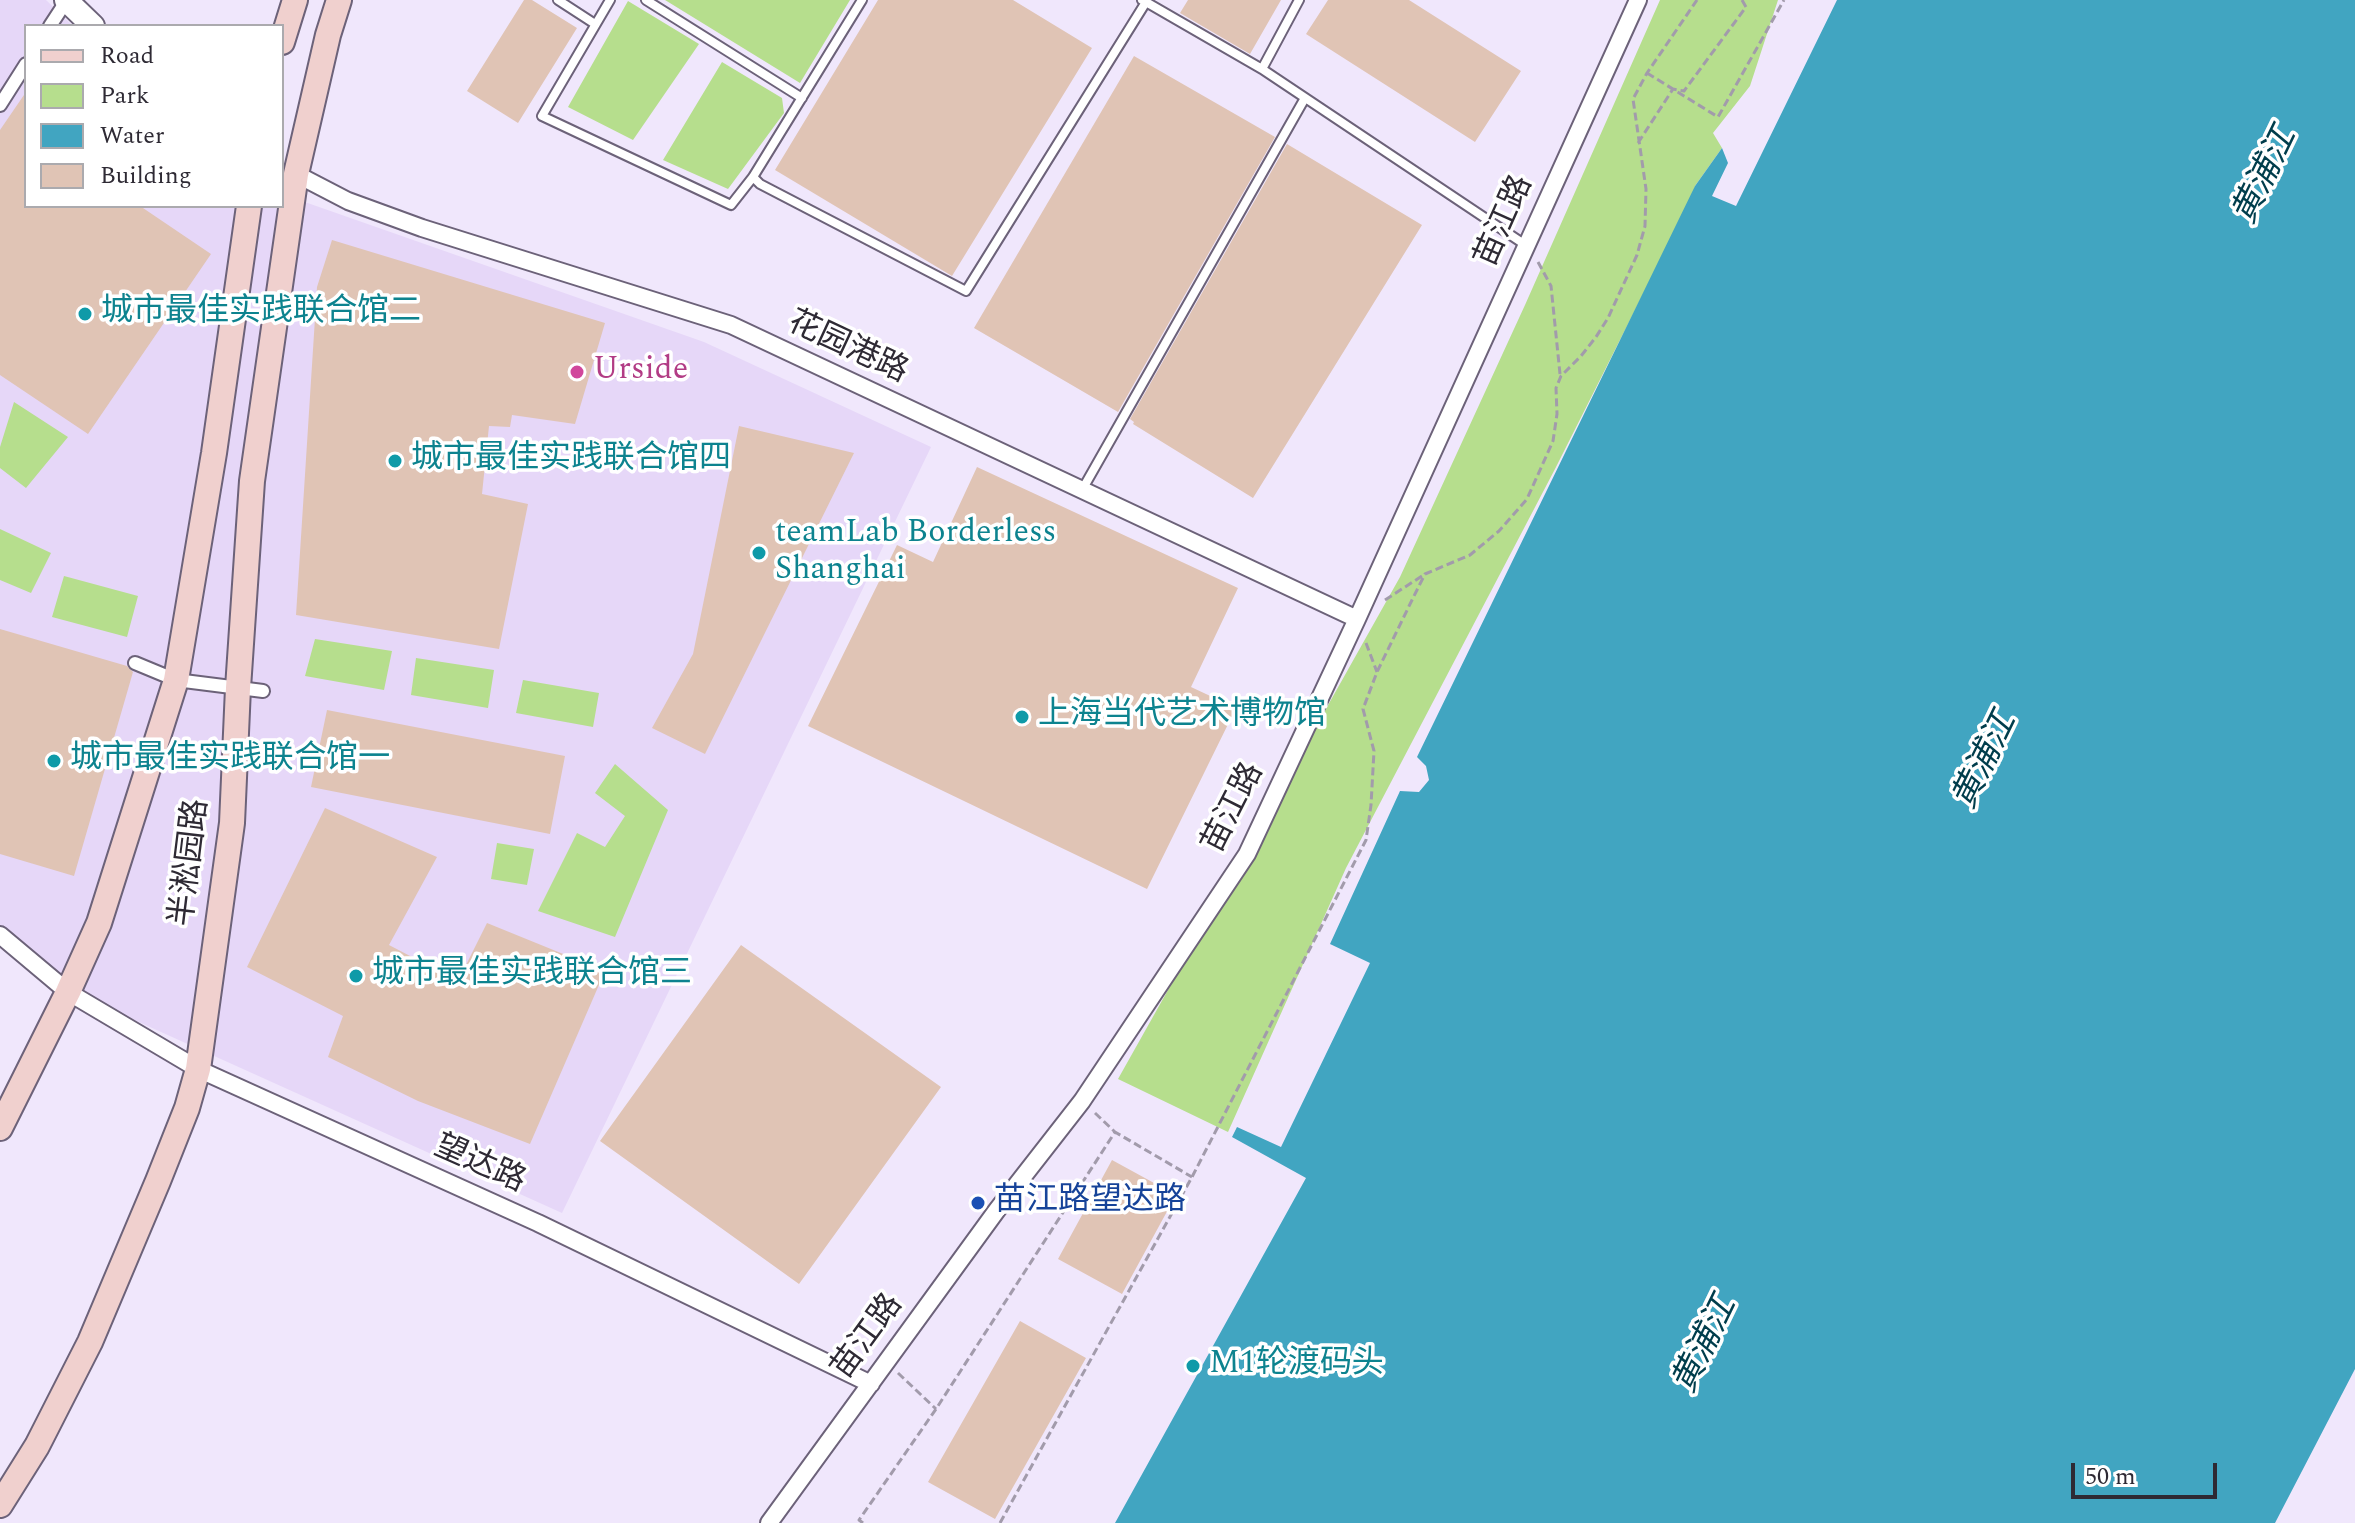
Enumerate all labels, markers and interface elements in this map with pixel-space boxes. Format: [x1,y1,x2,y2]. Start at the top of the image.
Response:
legend [24,24,284,208]
text: Road [100,38,154,74]
text: Park [100,78,150,114]
text: Water [100,118,164,154]
water label: 黄浦江 [2226,122,2308,232]
text: Building [100,158,192,194]
street label: 苗江路 [1469,170,1543,274]
place label: 城市最佳实践联合馆二 [101,295,421,333]
marker: 城市最佳实践联合馆二 [76,305,94,323]
street label: 花园港路 [781,305,913,393]
place label: Urside [593,353,688,391]
marker: Urside [568,363,586,381]
place label: 城市最佳实践联合馆四 [411,442,731,480]
marker: 城市最佳实践联合馆四 [386,452,404,470]
place label: teamLab Borderless Shanghai [775,516,1056,591]
marker: teamLab Borderless Shanghai [750,544,768,562]
place label: 上海当代艺术博物馆 [1038,698,1326,736]
water label: 黄浦江 [1946,707,2028,817]
marker: 上海当代艺术博物馆 [1013,708,1031,726]
place label: 城市最佳实践联合馆一 [70,742,390,780]
marker: 城市最佳实践联合馆一 [45,752,63,770]
street label: 苗江路 [1196,758,1274,860]
street label: 半淞园路 [165,797,219,929]
place label: 城市最佳实践联合馆三 [372,957,692,995]
marker: 城市最佳实践联合馆三 [347,967,365,985]
street label: 望达路 [427,1129,531,1203]
place label: 苗江路望达路 [994,1184,1186,1222]
marker: 苗江路望达路 [969,1194,987,1212]
street label: 苗江路 [825,1288,913,1388]
water label: 黄浦江 [1666,1291,1748,1401]
place label: M1轮渡码头 [1209,1347,1384,1385]
marker: M1轮渡码头 [1184,1357,1202,1375]
scale bar [2075,1447,2221,1497]
text: 50 m [2085,1459,2136,1495]

